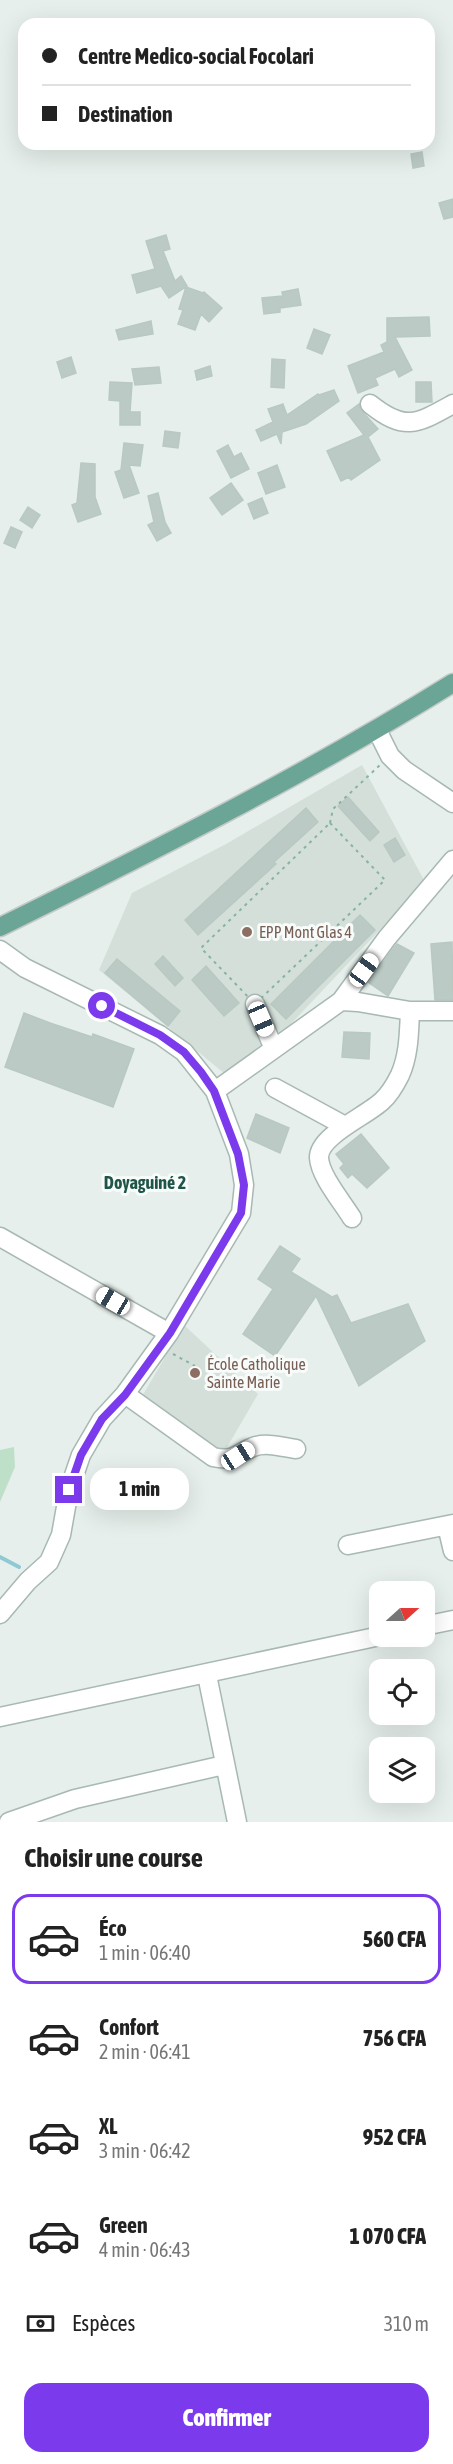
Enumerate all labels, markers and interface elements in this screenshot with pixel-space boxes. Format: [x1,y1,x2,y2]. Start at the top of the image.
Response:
text: Centre Medico-social Focolari [78,43,314,69]
text: Destination [78,101,173,127]
place label: EPP Mont Glas 4 [259,923,352,941]
marker: EPP Mont Glas 4 [240,925,254,939]
car [346,950,382,990]
route start [88,992,115,1019]
car [246,999,276,1039]
district label: Doyaguiné 2 [104,1172,186,1193]
car [93,1284,133,1318]
place label: École Catholique Sainte Marie [207,1355,306,1391]
marker: École Catholique Sainte Marie [188,1366,202,1380]
car [218,1439,258,1473]
callout: 1 min [90,1469,189,1511]
route end [55,1476,82,1503]
text: 1 min [119,1477,160,1500]
north arrow [369,1581,435,1647]
map controls [369,1581,435,1803]
button: locate [369,1659,435,1725]
button: layers [369,1737,435,1803]
text: Choisir une course [24,1842,203,1873]
icon: car [27,1912,81,1966]
text: Éco [99,1915,127,1941]
text: 560 CFA [363,1926,426,1952]
text: 1 min · 06:40 [99,1941,191,1964]
icon: car [27,2011,81,2065]
text: Confort [99,2014,159,2040]
text: 756 CFA [363,2025,426,2051]
text: 2 min · 06:41 [99,2040,191,2063]
icon: car [27,2110,81,2164]
text: XL [99,2113,117,2139]
text: 952 CFA [363,2124,426,2150]
text: 3 min · 06:42 [99,2139,191,2162]
icon: car [27,2209,81,2263]
text: Green [99,2212,148,2238]
text: 1 070 CFA [350,2223,426,2249]
text: 4 min · 06:43 [99,2238,191,2261]
icon: cash [24,2307,57,2340]
text: Espèces [72,2310,135,2336]
text: 310 m [384,2312,429,2335]
button: Confirmer [24,2383,429,2452]

